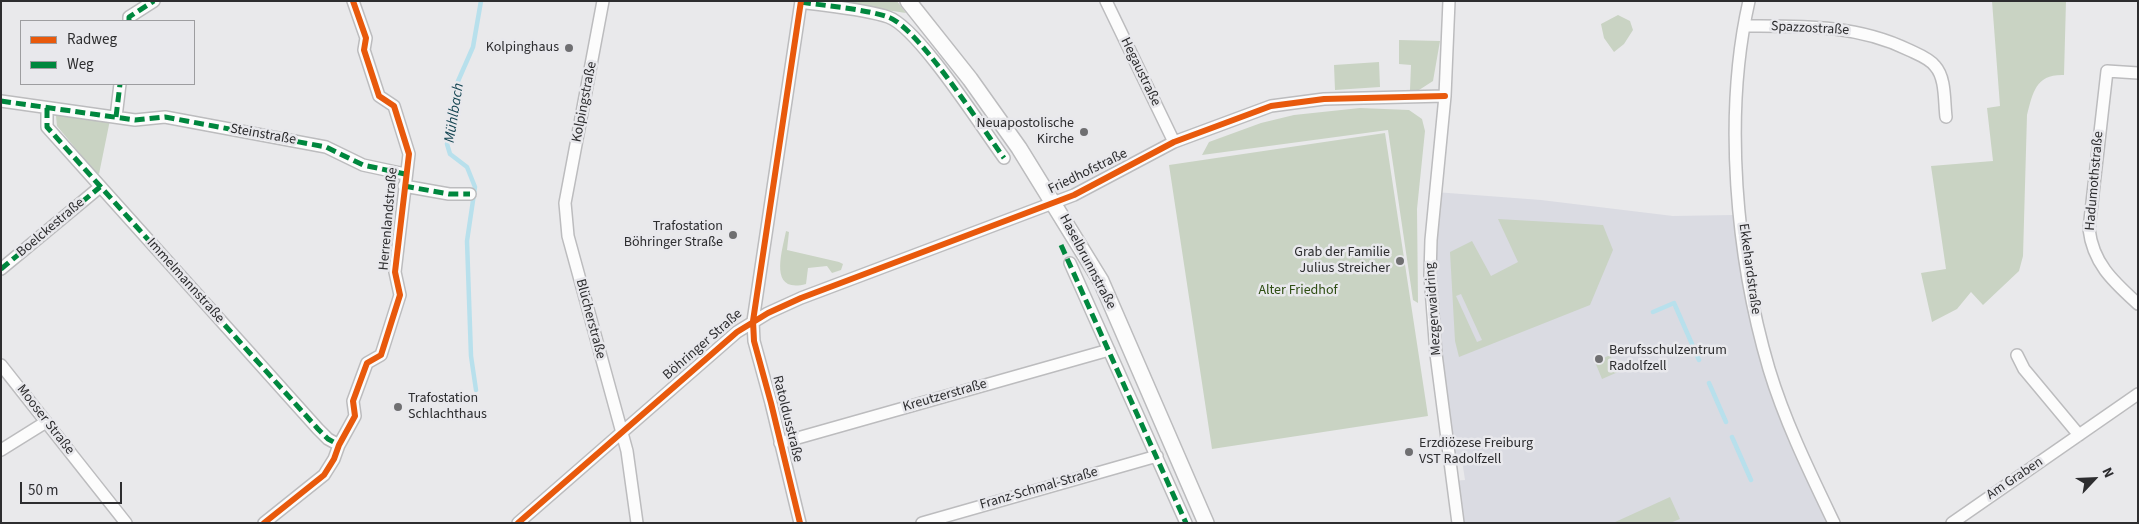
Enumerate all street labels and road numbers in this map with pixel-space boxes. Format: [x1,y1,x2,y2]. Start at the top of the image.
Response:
street label: Spazzostraße [1770,19,1850,39]
street label: Hegaustraße [1116,35,1164,109]
street label: Kolpingstraße [569,60,601,144]
street label: Steinstraße [229,121,297,149]
street label: Hadumothstraße [2082,131,2108,231]
street label: Friedhofstraße [1046,146,1130,198]
street label: Herrenlandstraße [376,167,402,271]
street label: Boelckestraße [14,195,88,261]
street label: Haselbrunnstraße [1055,212,1119,312]
street label: Ekkehardstraße [1734,222,1764,316]
street label: Immelmannstraße [143,235,227,327]
street label: Mezgerwaidring [1422,262,1446,356]
street label: Blücherstraße [571,277,609,361]
street label: Böhringer Straße [660,306,746,384]
street label: Ratoldusstraße [768,374,806,464]
street label: Kreutzerstraße [901,376,989,416]
street label: Mooser Straße [12,382,78,458]
street label: Am Graben [1984,454,2046,504]
street label: Franz-Schmal-Straße [978,464,1100,514]

